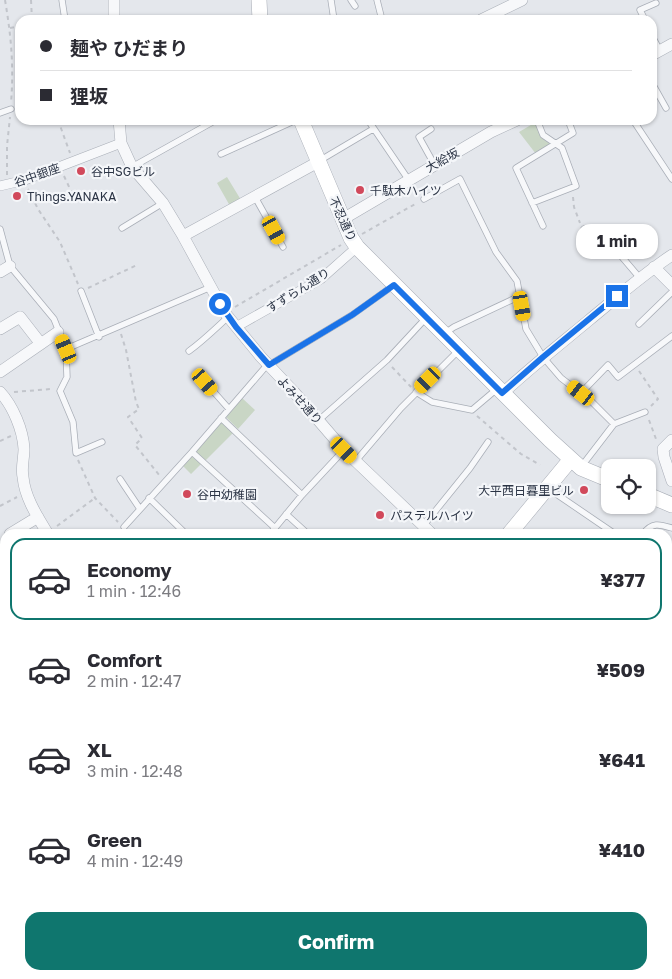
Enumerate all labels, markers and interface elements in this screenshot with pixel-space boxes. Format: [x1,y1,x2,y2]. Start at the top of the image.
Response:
text: 麺や ひだまり [70,36,188,59]
text: 狸坂 [70,84,108,107]
street label: 大給坂 [423,145,461,175]
street label: 谷中銀座 [12,160,62,190]
place label: 谷中SGビル [91,164,155,179]
marker: 谷中SGビル [75,165,87,177]
place label: 千駄木ハイツ [370,183,442,198]
marker: 千駄木ハイツ [354,184,366,196]
place label: Things.YANAKA [27,189,116,204]
marker: Things.YANAKA [11,190,23,202]
street label: 不忍通り [326,194,360,244]
car [260,213,287,247]
callout: 1 min [576,224,658,258]
text: 1 min [597,231,637,251]
street label: すずらん通り [263,265,333,315]
route end [606,285,628,307]
car [512,290,531,322]
route start [209,293,231,315]
car [53,332,78,366]
car [412,364,443,396]
car [189,366,220,398]
street label: よみせ通り [274,373,326,427]
car [564,378,597,408]
car [328,434,359,466]
map controls [601,459,656,514]
button: locate [601,459,656,514]
place label: 大平西日暮里ビル [478,483,574,498]
marker: 大平西日暮里ビル [578,484,590,496]
place label: 谷中幼稚園 [197,487,257,502]
marker: 谷中幼稚園 [181,488,193,500]
place label: パステルハイツ [390,508,474,523]
marker: パステルハイツ [374,509,386,521]
icon: car [27,557,72,602]
text: Economy [87,558,172,581]
text: ¥377 [600,568,645,591]
text: 1 min · 12:46 [87,581,181,601]
icon: car [27,647,72,692]
text: Comfort [87,648,162,671]
text: ¥509 [596,658,645,681]
text: 2 min · 12:47 [87,671,181,691]
icon: car [27,737,72,782]
text: XL [87,738,112,761]
text: ¥641 [599,748,645,771]
text: 3 min · 12:48 [87,761,183,781]
icon: car [27,827,72,872]
text: Green [87,828,142,851]
text: ¥410 [598,838,645,861]
text: 4 min · 12:49 [87,851,183,871]
button: Confirm [25,912,647,970]

